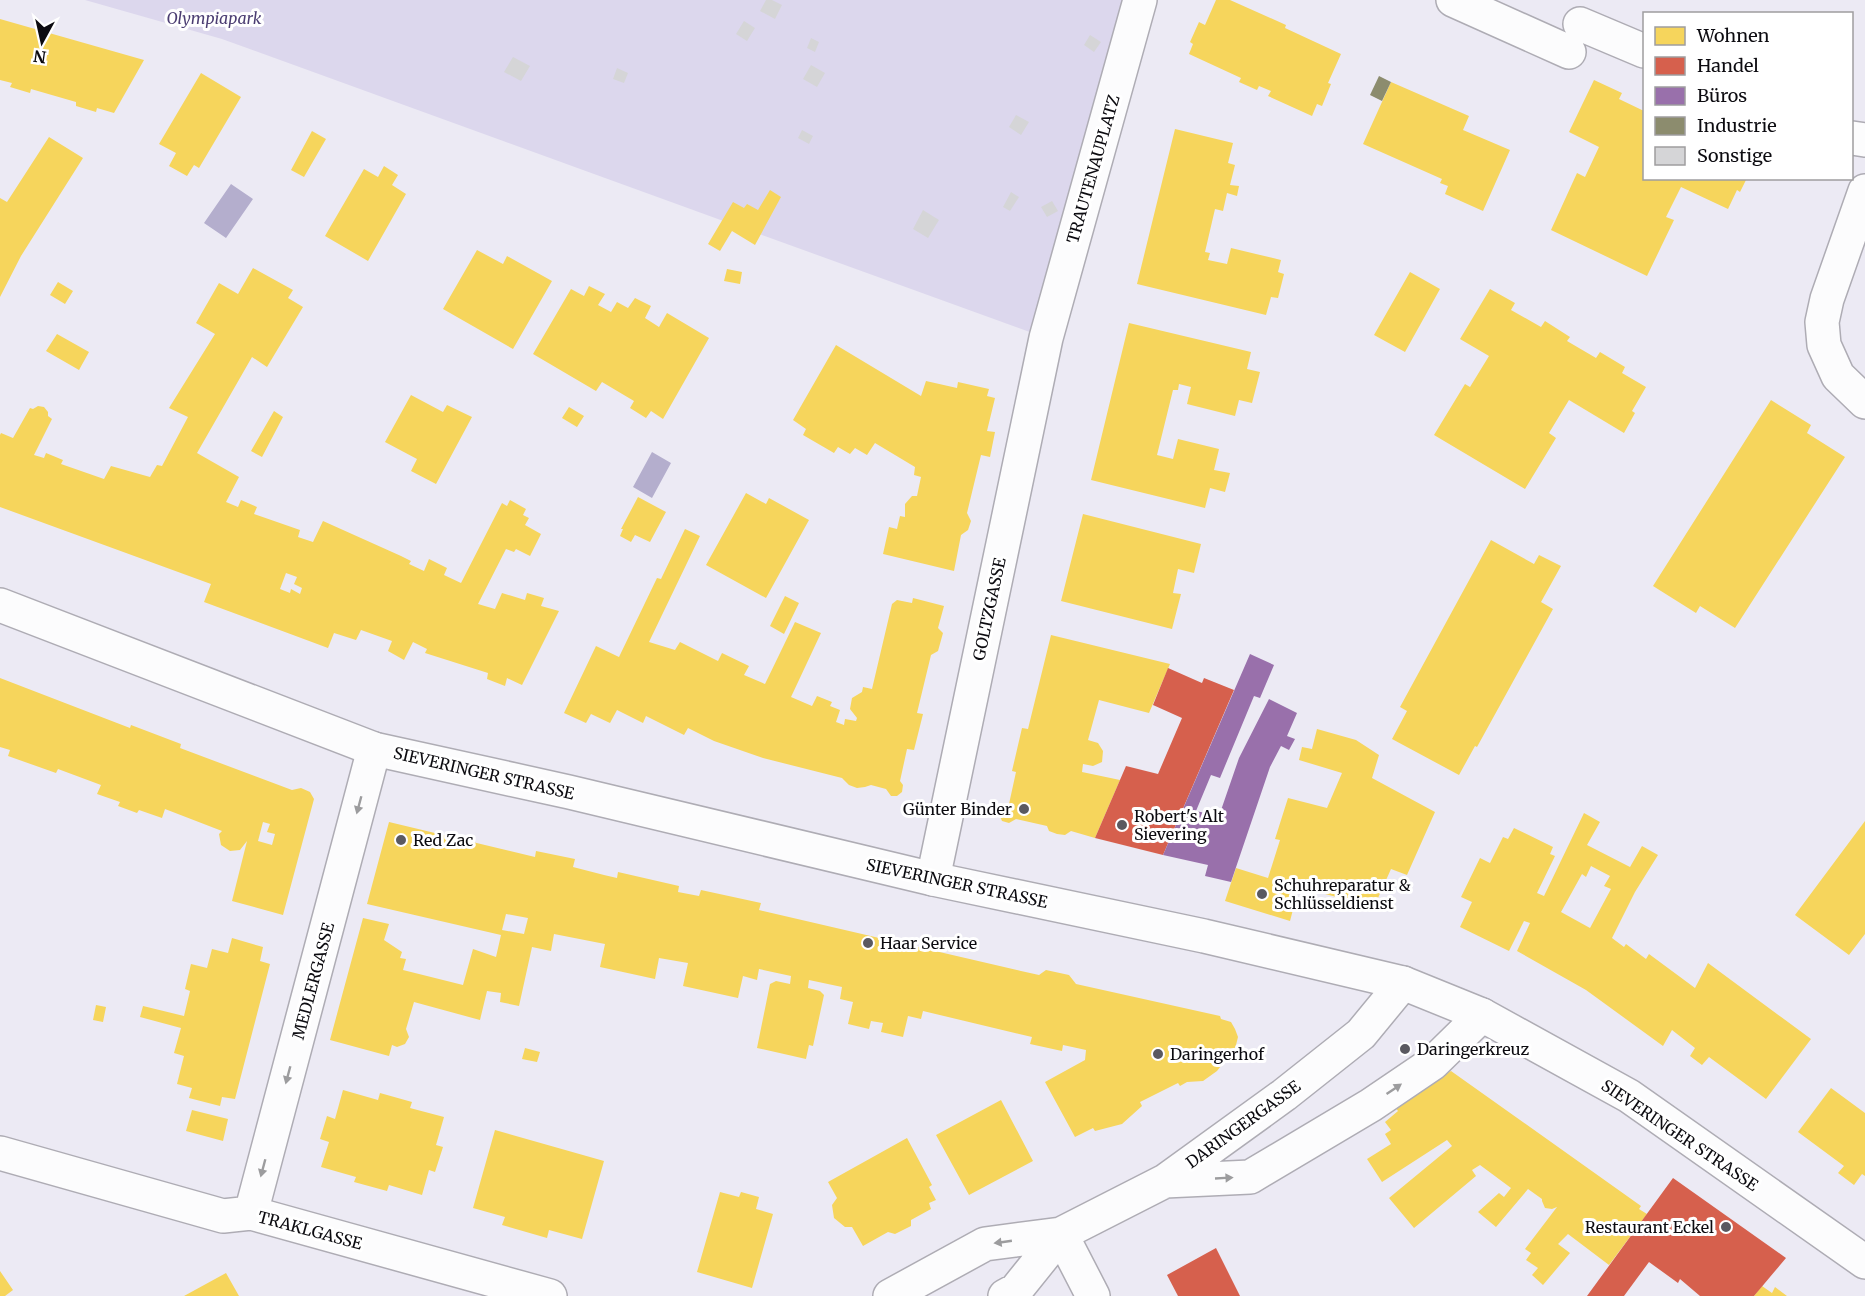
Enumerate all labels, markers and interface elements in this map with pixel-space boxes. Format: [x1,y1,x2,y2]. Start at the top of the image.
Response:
park label: Olympiapark [167,8,262,28]
north arrow [12,12,72,72]
legend [1643,12,1853,180]
text: Wohnen [1696,24,1770,47]
text: N [32,46,48,68]
text: Handel [1697,54,1759,77]
text: Büros [1697,84,1747,107]
street label: TRAUTENAUPLATZ [1062,92,1124,246]
text: Industrie [1697,114,1777,137]
text: Sonstige [1697,144,1772,167]
street label: GOLTZGASSE [968,555,1010,662]
street label: SIEVERINGER STRASSE [392,742,577,804]
one-way arrow [354,796,364,814]
place label: Günter Binder [903,799,1012,819]
marker: Günter Binder [1017,802,1031,816]
place label: Robert's Alt Sievering [1134,806,1225,844]
marker: Robert's Alt Sievering [1115,818,1129,832]
place label: Red Zac [413,830,473,850]
marker: Red Zac [394,833,408,847]
street label: SIEVERINGER STRASSE [865,854,1050,912]
place label: Schuhreparatur & Schlüsseldienst [1274,875,1411,913]
marker: Schuhreparatur & Schlüsseldienst [1255,887,1269,901]
street label: MEDLERGASSE [288,920,338,1042]
place label: Haar Service [880,933,977,953]
marker: Haar Service [861,936,875,950]
place label: Daringerkreuz [1417,1039,1530,1059]
marker: Daringerkreuz [1398,1042,1412,1056]
place label: Daringerhof [1170,1044,1265,1064]
marker: Daringerhof [1151,1047,1165,1061]
one-way arrow [283,1066,292,1084]
street label: DARINGERGASSE [1182,1075,1305,1172]
street label: SIEVERINGER STRASSE [1598,1075,1763,1195]
one-way arrow [1386,1084,1402,1095]
one-way arrow [258,1159,267,1177]
one-way arrow [1214,1174,1233,1183]
street label: TRAKLGASSE [256,1206,365,1254]
place label: Restaurant Eckel [1585,1217,1714,1237]
marker: Restaurant Eckel [1719,1220,1733,1234]
one-way arrow [993,1237,1012,1246]

